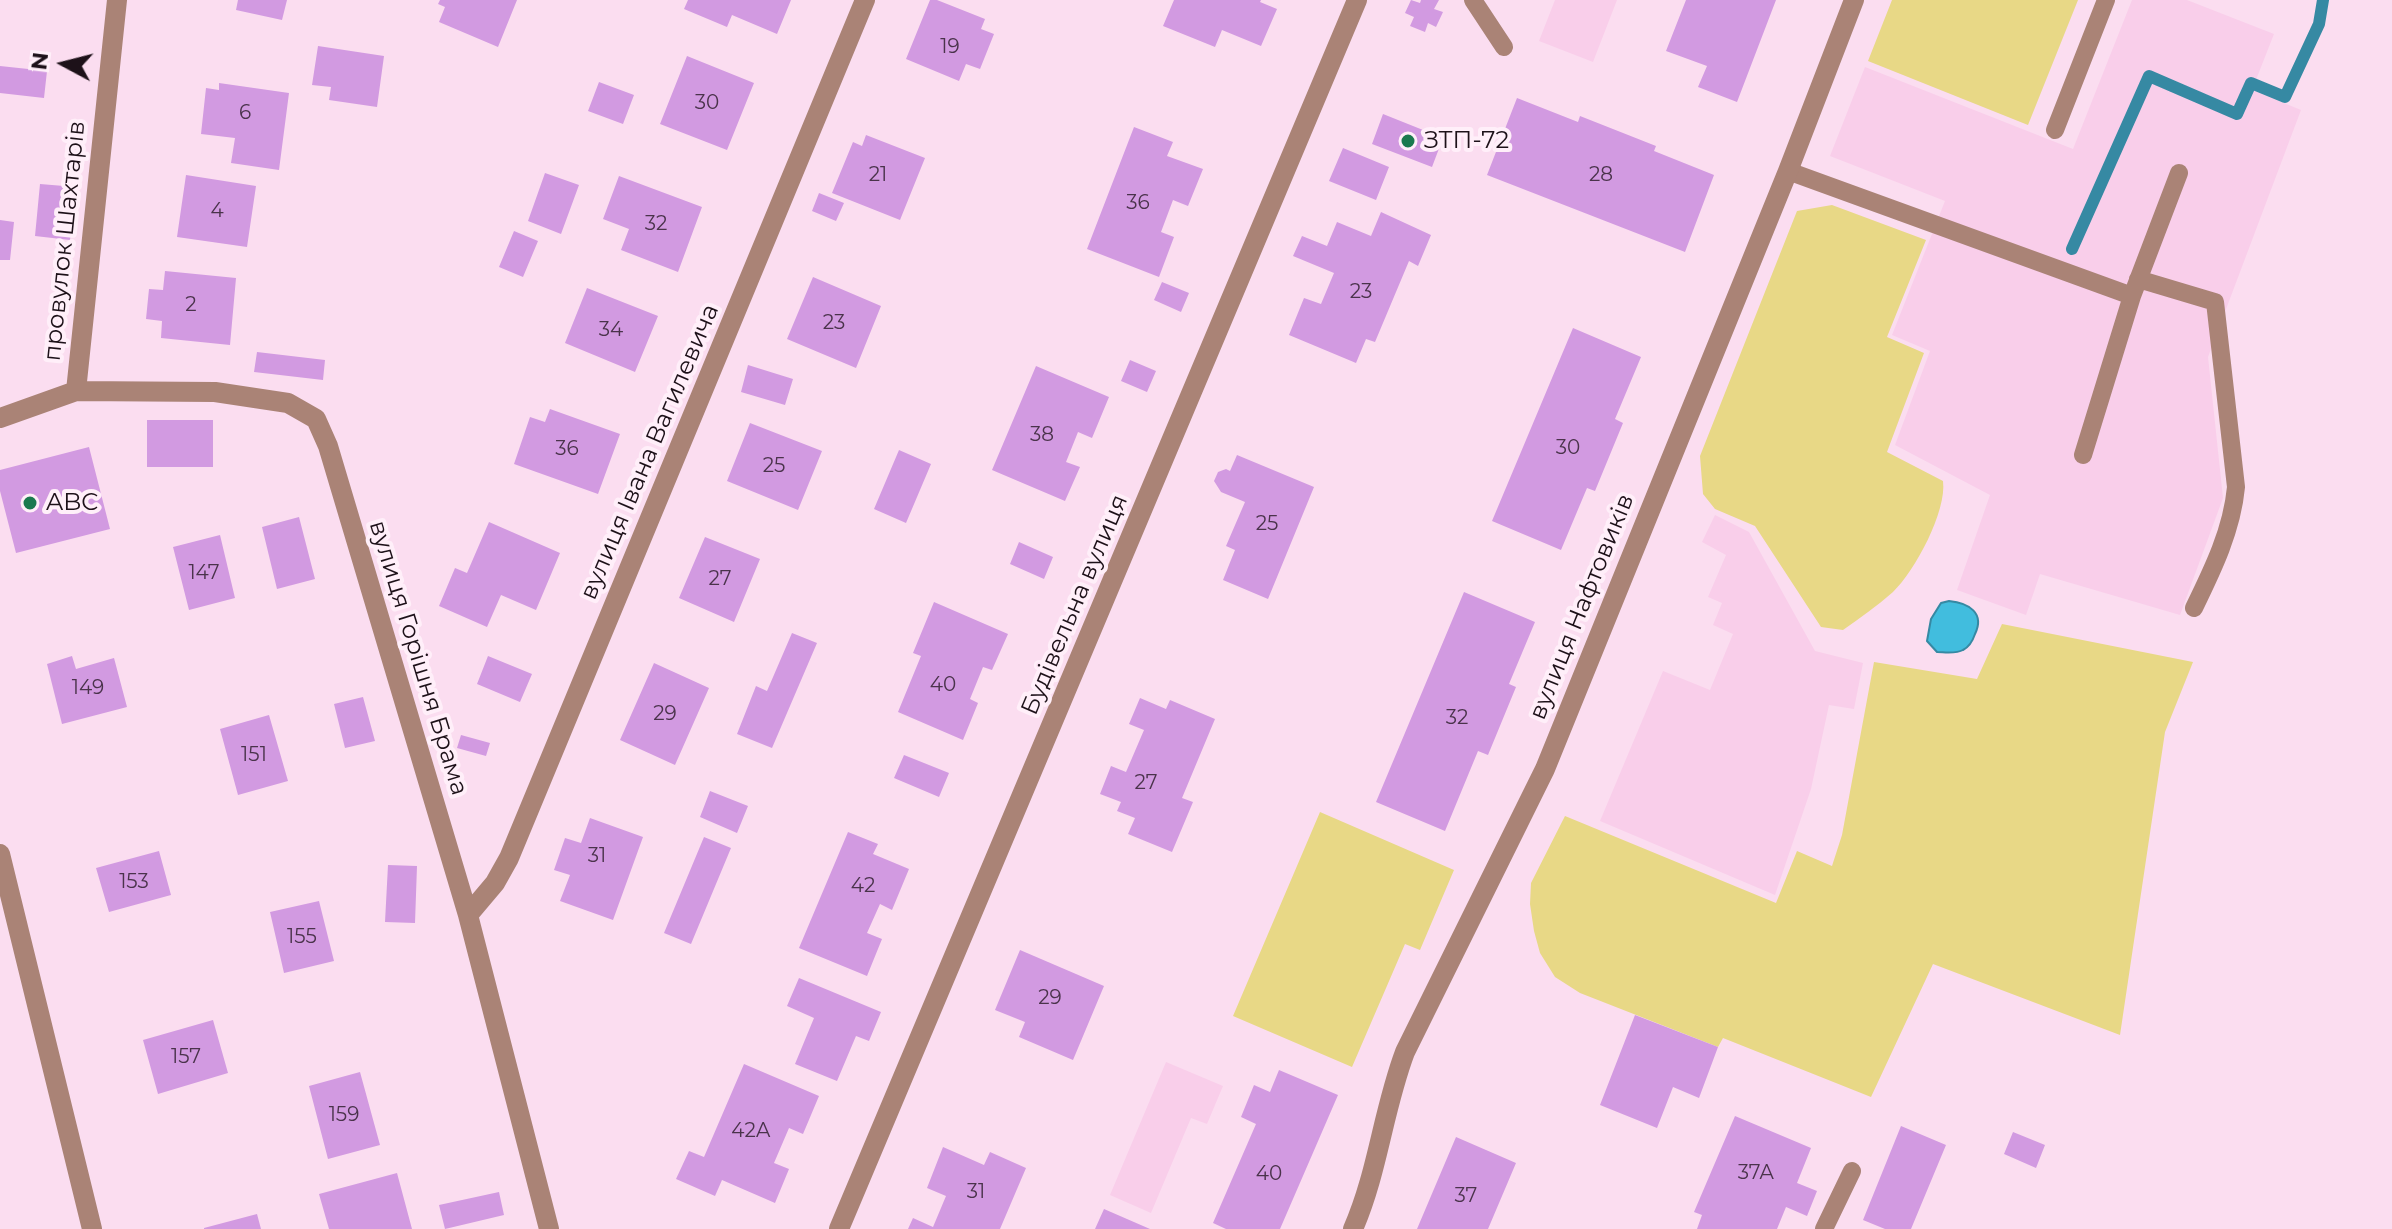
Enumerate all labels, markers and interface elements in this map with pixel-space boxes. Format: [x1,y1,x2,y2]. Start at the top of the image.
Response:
north arrow [24,24,104,104]
house number: 19 [940,35,960,59]
text: N [25,51,54,71]
house number: 30 [695,91,719,115]
house number: 6 [239,101,251,125]
street label: провулок Шахтарів [38,119,92,363]
place label: ЗТП-72 [1424,127,1509,155]
marker: ЗТП-72 [1399,132,1417,150]
house number: 21 [869,163,887,187]
house number: 28 [1589,163,1613,187]
house number: 36 [1126,191,1150,215]
house number: 4 [210,199,224,223]
house number: 32 [645,212,667,236]
house number: 23 [1350,280,1372,304]
house number: 2 [185,293,197,317]
street label: вулиця Івана Вагилевича [575,300,725,604]
house number: 23 [823,311,845,335]
house number: 34 [599,318,623,342]
house number: 38 [1030,423,1054,447]
house number: 30 [1556,436,1580,460]
house number: 36 [555,437,579,461]
house number: 25 [763,454,785,478]
place label: ABC [46,489,98,517]
street label: вулиця Нафтовиків [1524,490,1640,724]
street label: Будівельна вулиця [1016,491,1134,719]
marker: ABC [21,494,39,512]
house number: 25 [1256,512,1278,536]
street label: вулиця Горішня Брама [362,517,474,799]
house number: 147 [188,561,220,585]
house number: 27 [708,567,732,591]
house number: 40 [930,673,956,697]
house number: 149 [72,676,104,700]
house number: 29 [653,702,677,726]
house number: 32 [1446,706,1468,730]
house number: 151 [241,743,267,767]
house number: 27 [1134,771,1158,795]
house number: 31 [588,844,606,868]
house number: 153 [119,870,149,894]
house number: 42 [851,874,875,898]
house number: 155 [287,925,317,949]
house number: 29 [1038,986,1062,1010]
house number: 157 [171,1045,201,1069]
house number: 159 [329,1103,359,1127]
house number: 42А [731,1119,771,1143]
house number: 37А [1738,1161,1774,1185]
house number: 40 [1256,1162,1282,1186]
house number: 31 [967,1180,985,1204]
house number: 37 [1455,1184,1477,1208]

